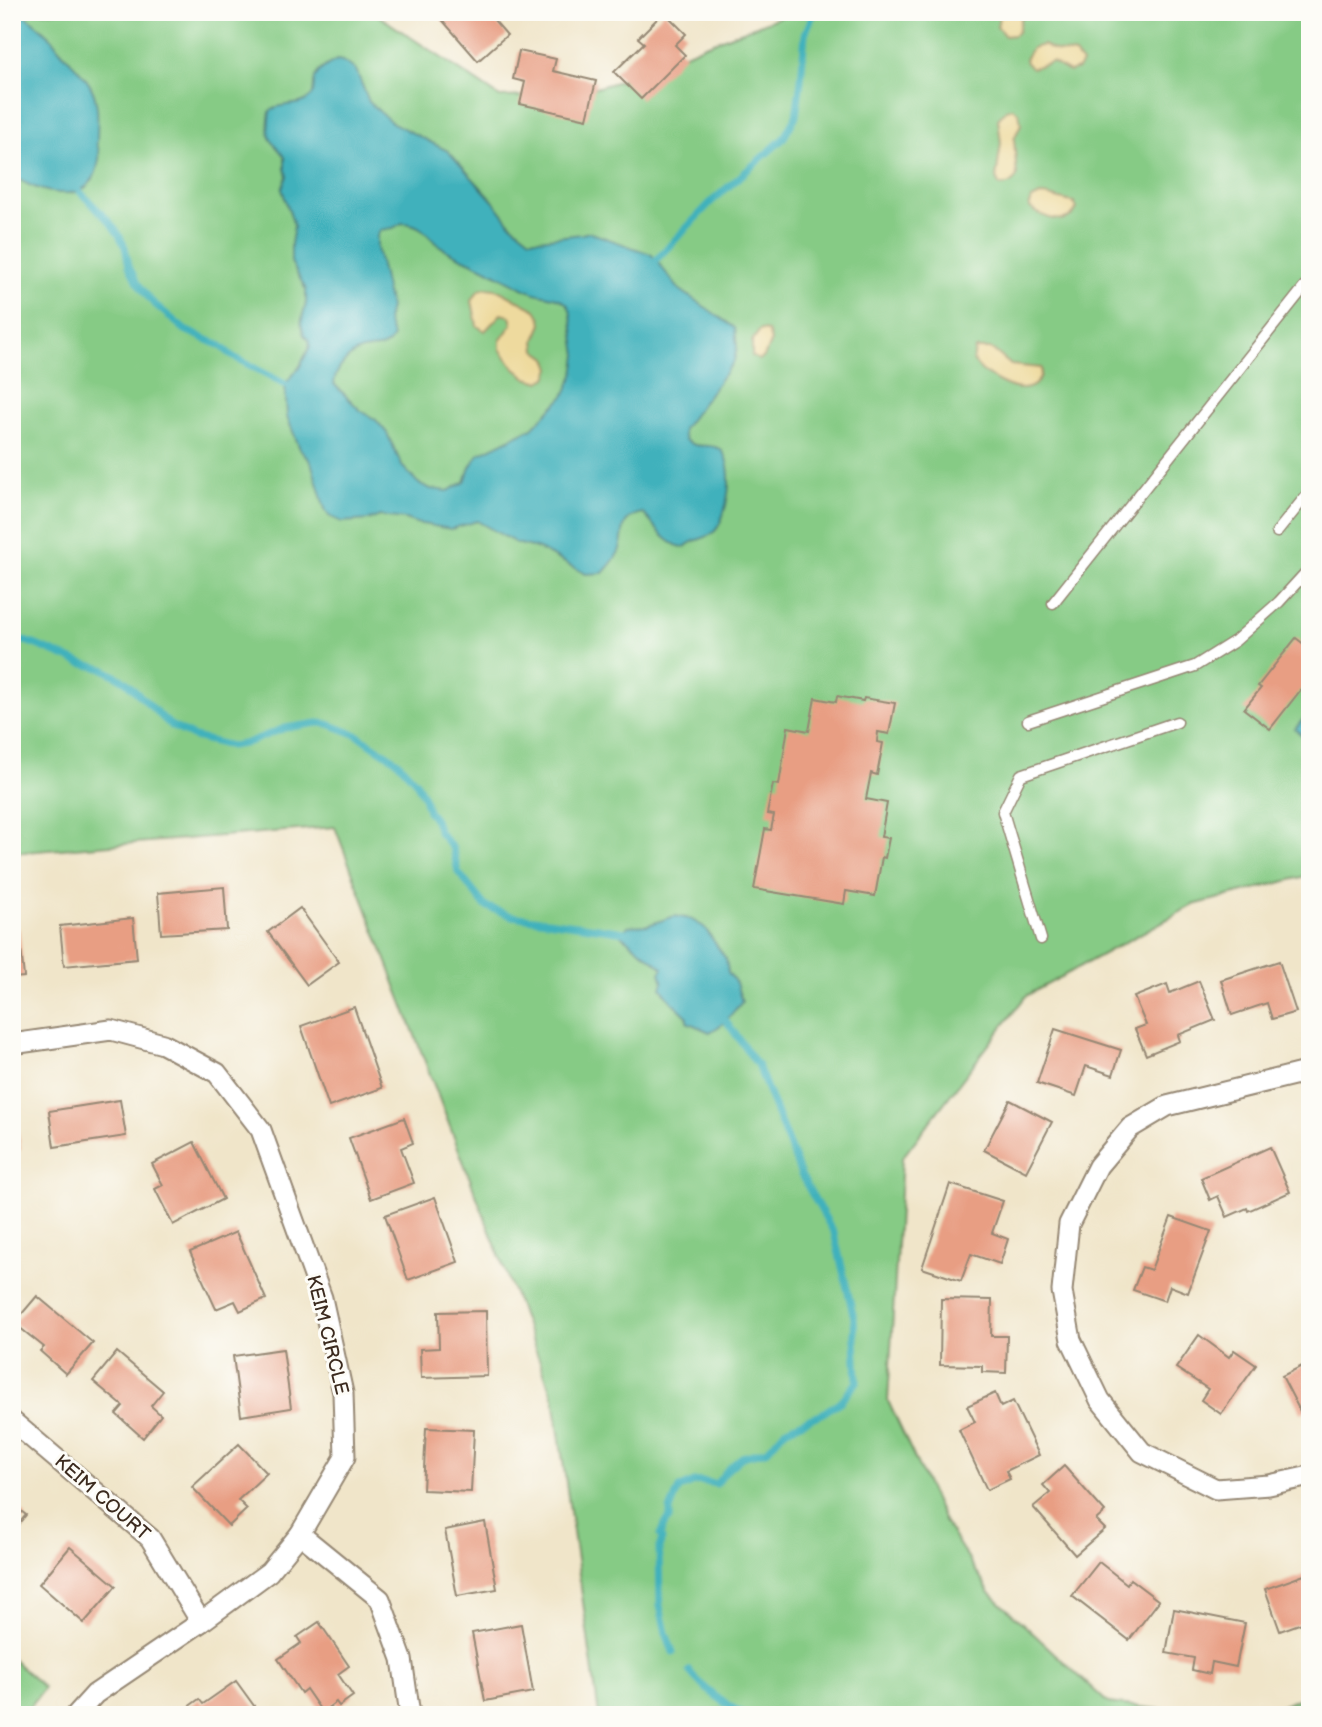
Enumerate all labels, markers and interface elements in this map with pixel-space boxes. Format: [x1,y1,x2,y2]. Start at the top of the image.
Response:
street label: KEIM CIRCLE [301,1273,353,1397]
street label: KEIM COURT [50,1450,155,1546]

